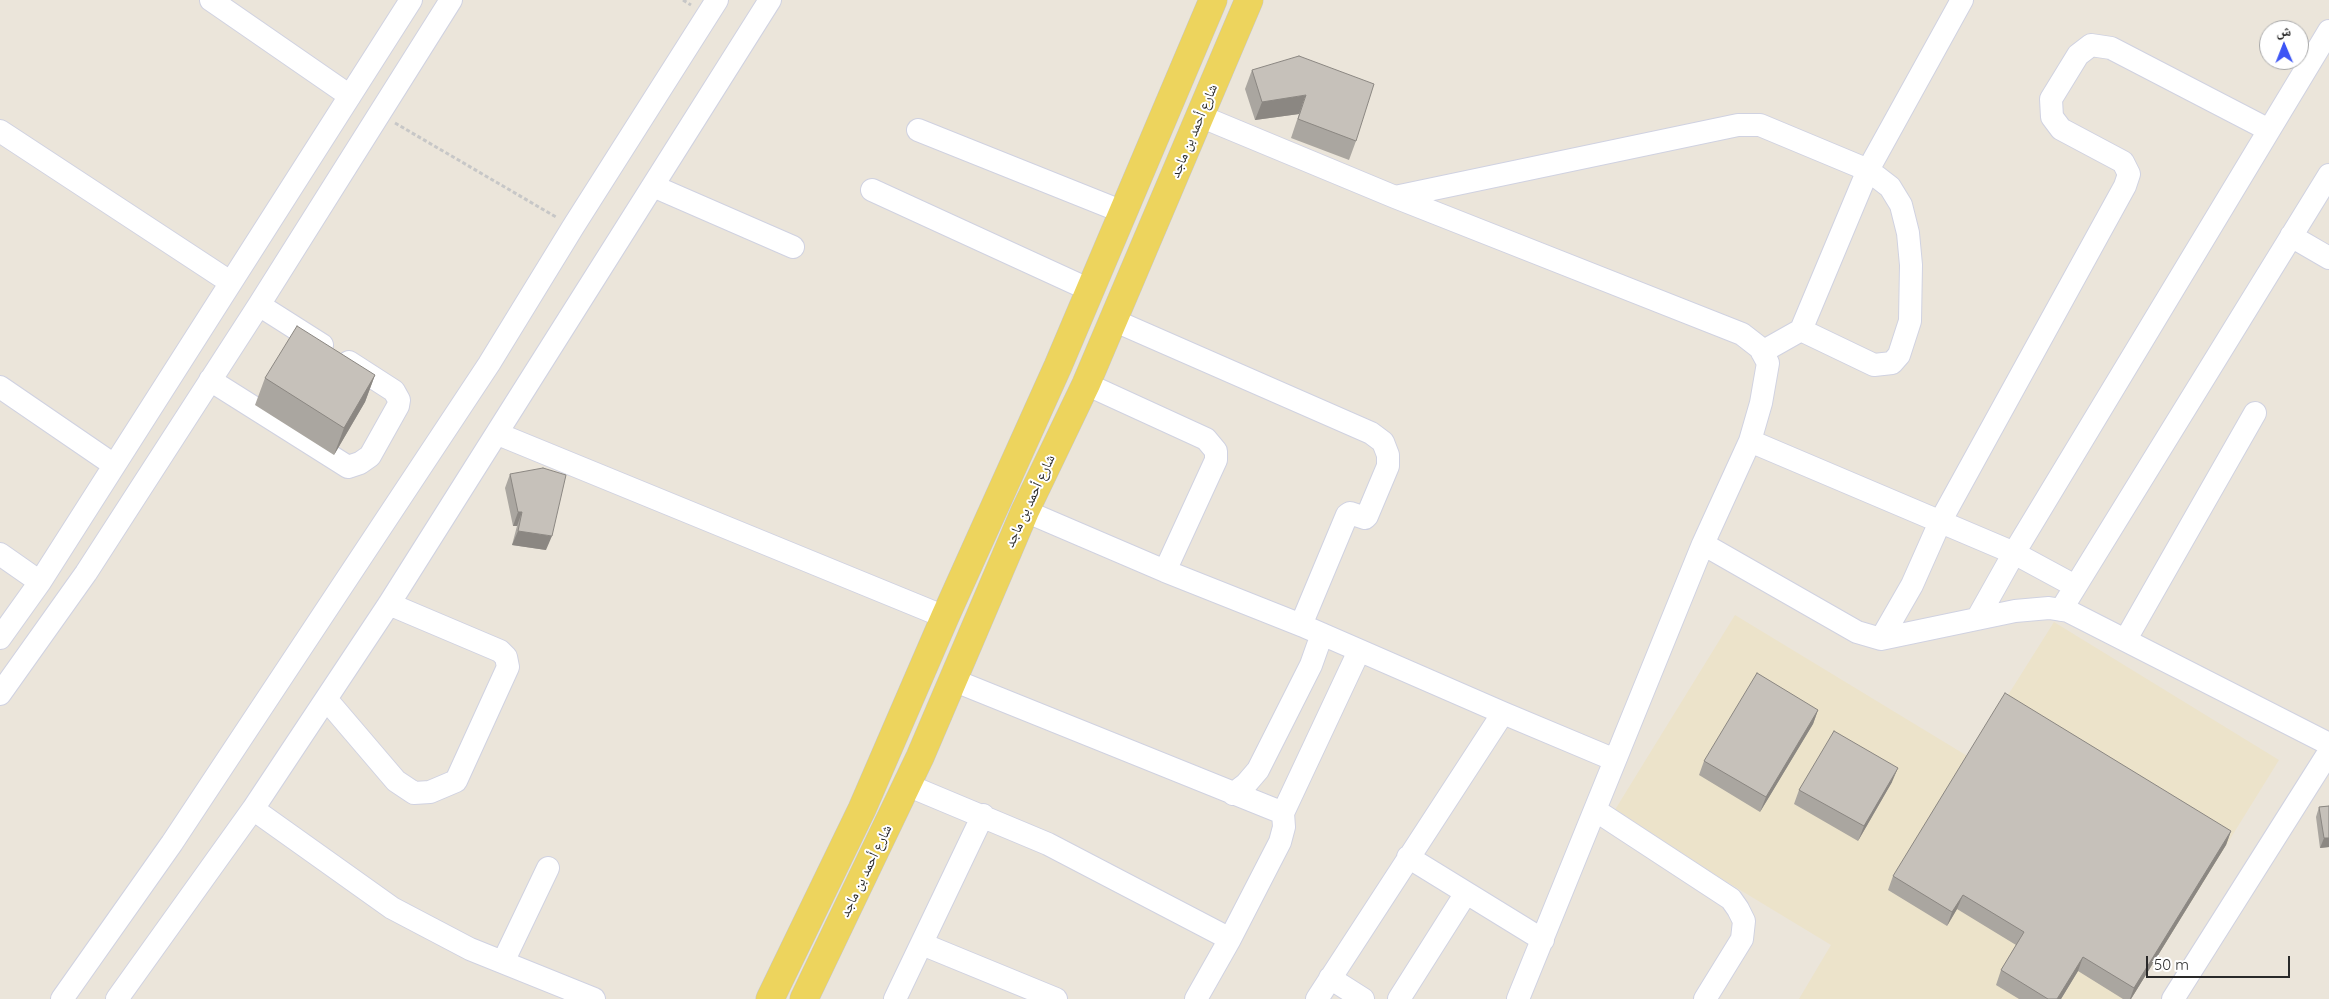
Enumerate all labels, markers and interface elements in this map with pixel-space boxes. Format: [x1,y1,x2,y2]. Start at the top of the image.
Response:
north arrow [2259,20,2309,70]
text: ش [2276,22,2291,40]
street label: شارع أحمد بن ماجد [1167,82,1221,180]
street label: شارع أحمد بن ماجد [1001,452,1059,550]
street label: شارع أحمد بن ماجد [836,822,896,920]
scale bar [2149,946,2293,978]
text: 50 m [2154,955,2189,974]

